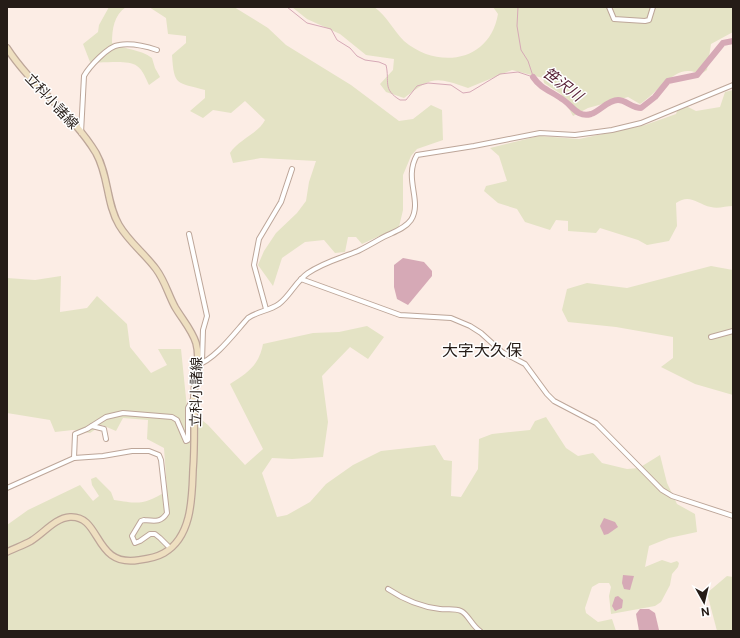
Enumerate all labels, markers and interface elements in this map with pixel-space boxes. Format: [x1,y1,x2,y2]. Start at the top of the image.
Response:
water label: 笹沢川 [540,64,588,106]
street label: 立科小諸線 [22,70,82,132]
district label: 大字大久保 [442,341,522,360]
street label: 立科小諸線 [187,357,205,427]
north arrow [684,582,724,622]
text: N [700,605,710,618]

